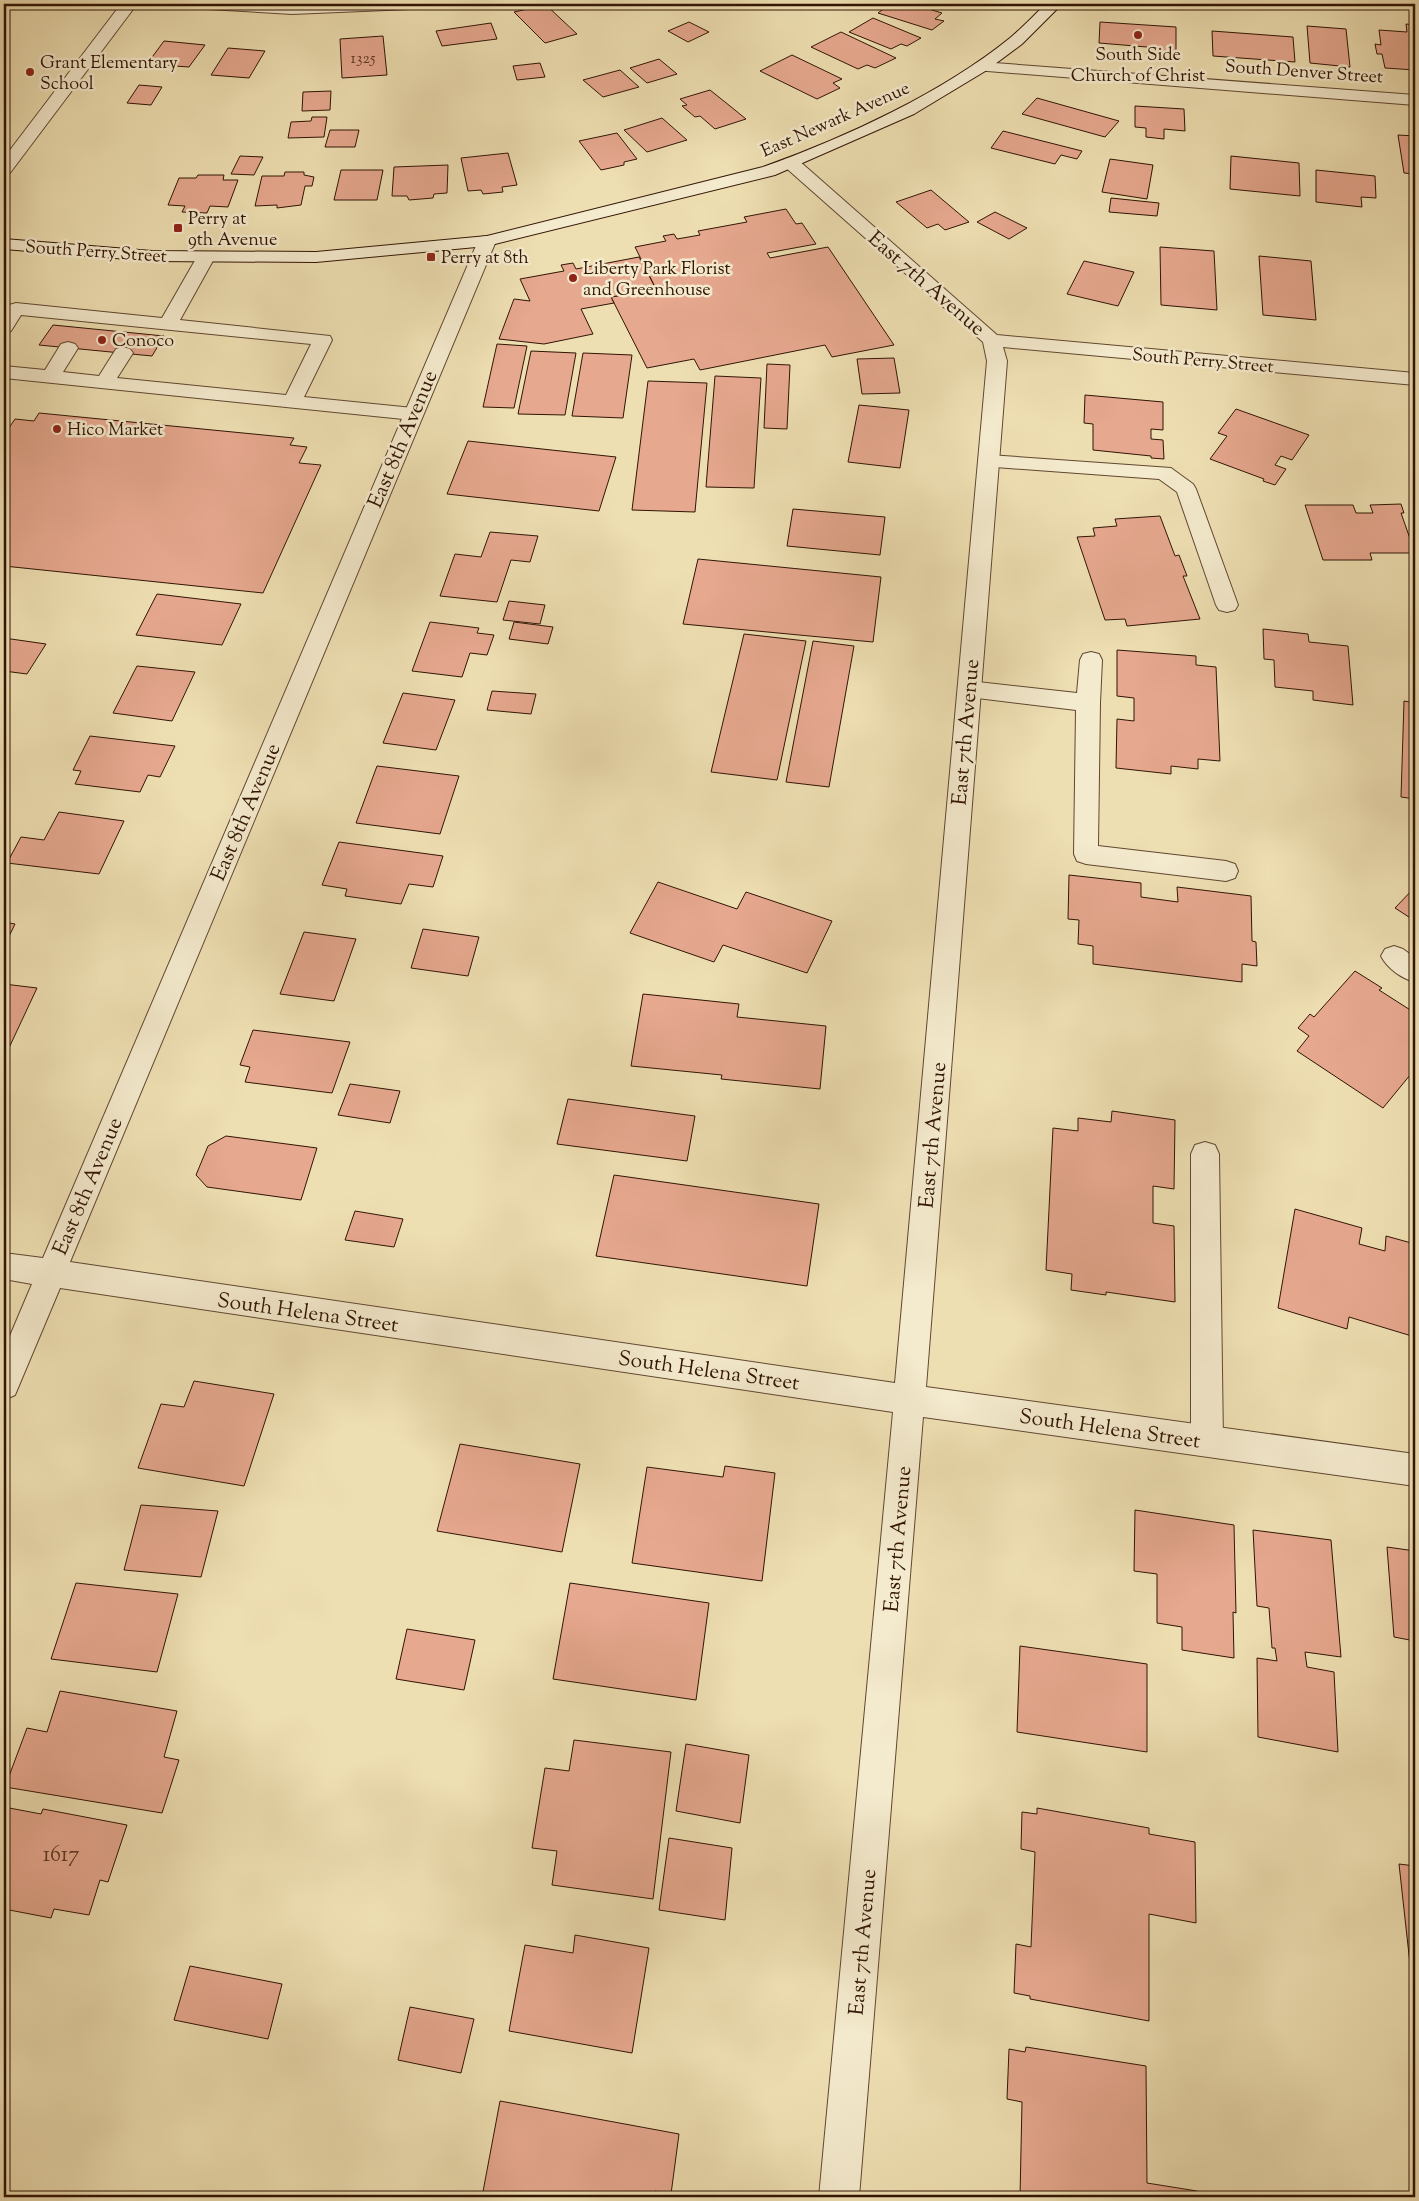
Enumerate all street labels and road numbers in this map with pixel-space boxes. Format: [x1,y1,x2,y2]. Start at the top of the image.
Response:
street label: South Denver Street [1224,54,1384,91]
street label: East Newark Avenue [757,76,914,165]
street label: East 7th Avenue [860,225,991,344]
street label: South Perry Street [24,235,168,271]
street label: South Perry Street [1131,343,1275,381]
street label: East 8th Avenue [361,366,446,513]
street label: East 7th Avenue [946,658,988,807]
street label: East 8th Avenue [204,739,289,886]
street label: East 7th Avenue [913,1061,955,1210]
street label: East 8th Avenue [46,1113,131,1260]
street label: South Helena Street [215,1286,400,1342]
street label: South Helena Street [616,1344,801,1400]
street label: South Helena Street [1017,1402,1202,1458]
street label: East 7th Avenue [878,1465,920,1614]
street label: East 7th Avenue [843,1868,885,2017]

